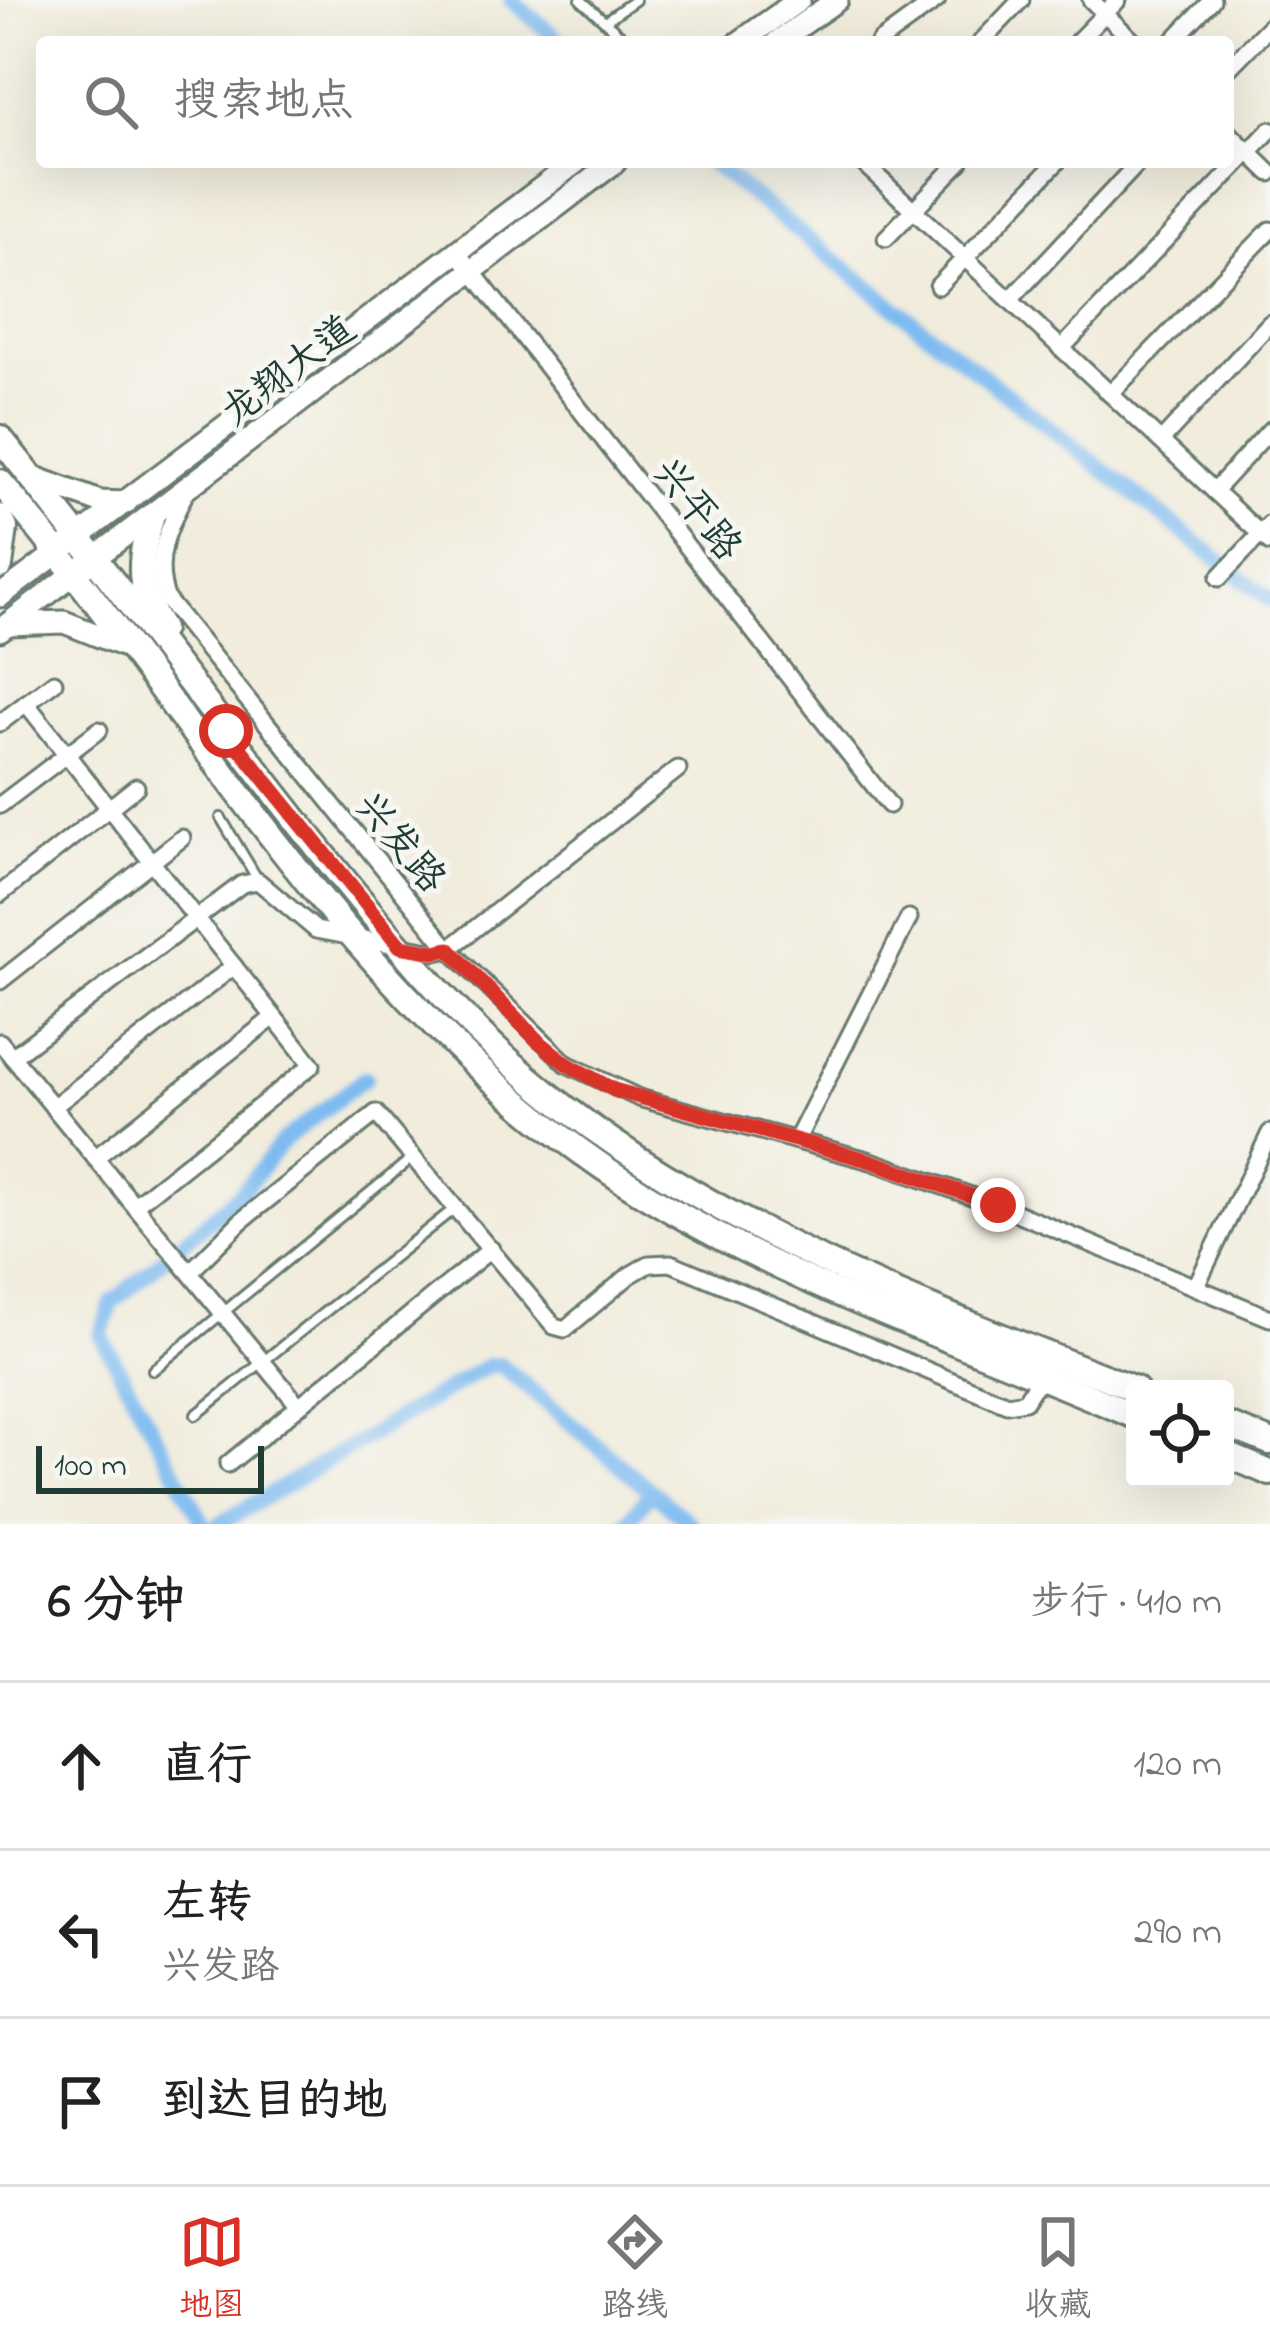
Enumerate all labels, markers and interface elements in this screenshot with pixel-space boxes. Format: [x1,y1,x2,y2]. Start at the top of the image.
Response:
search box [36,36,1234,168]
icon: search [78,69,144,135]
text: 搜索地点 [174,70,354,136]
street label: 龙翔大道 [210,303,369,442]
street label: 兴平路 [637,447,754,574]
route start [199,704,253,758]
street label: 兴发路 [339,781,458,907]
route end [971,1178,1025,1232]
map controls [1126,1380,1234,1488]
button: locate [1126,1380,1234,1488]
scale bar [36,1440,264,1493]
text: 100 m [54,1443,127,1491]
text: 6 分钟 [48,1566,185,1641]
text: 步行 · 410 m [1031,1575,1222,1632]
icon: ahead [48,1733,114,1799]
text: 直行 [162,1734,252,1800]
text: 120 m [1133,1737,1222,1794]
text: 左转 [162,1872,252,1938]
icon: left [48,1901,114,1967]
text: 290 m [1134,1905,1222,1962]
text: 兴发路 [162,1940,279,1997]
icon: arrive [48,2069,114,2135]
text: 到达目的地 [162,2070,387,2136]
tab: 地图 [179,2209,245,2331]
tab: 路线 [602,2209,668,2331]
tab: 收藏 [1025,2209,1091,2331]

